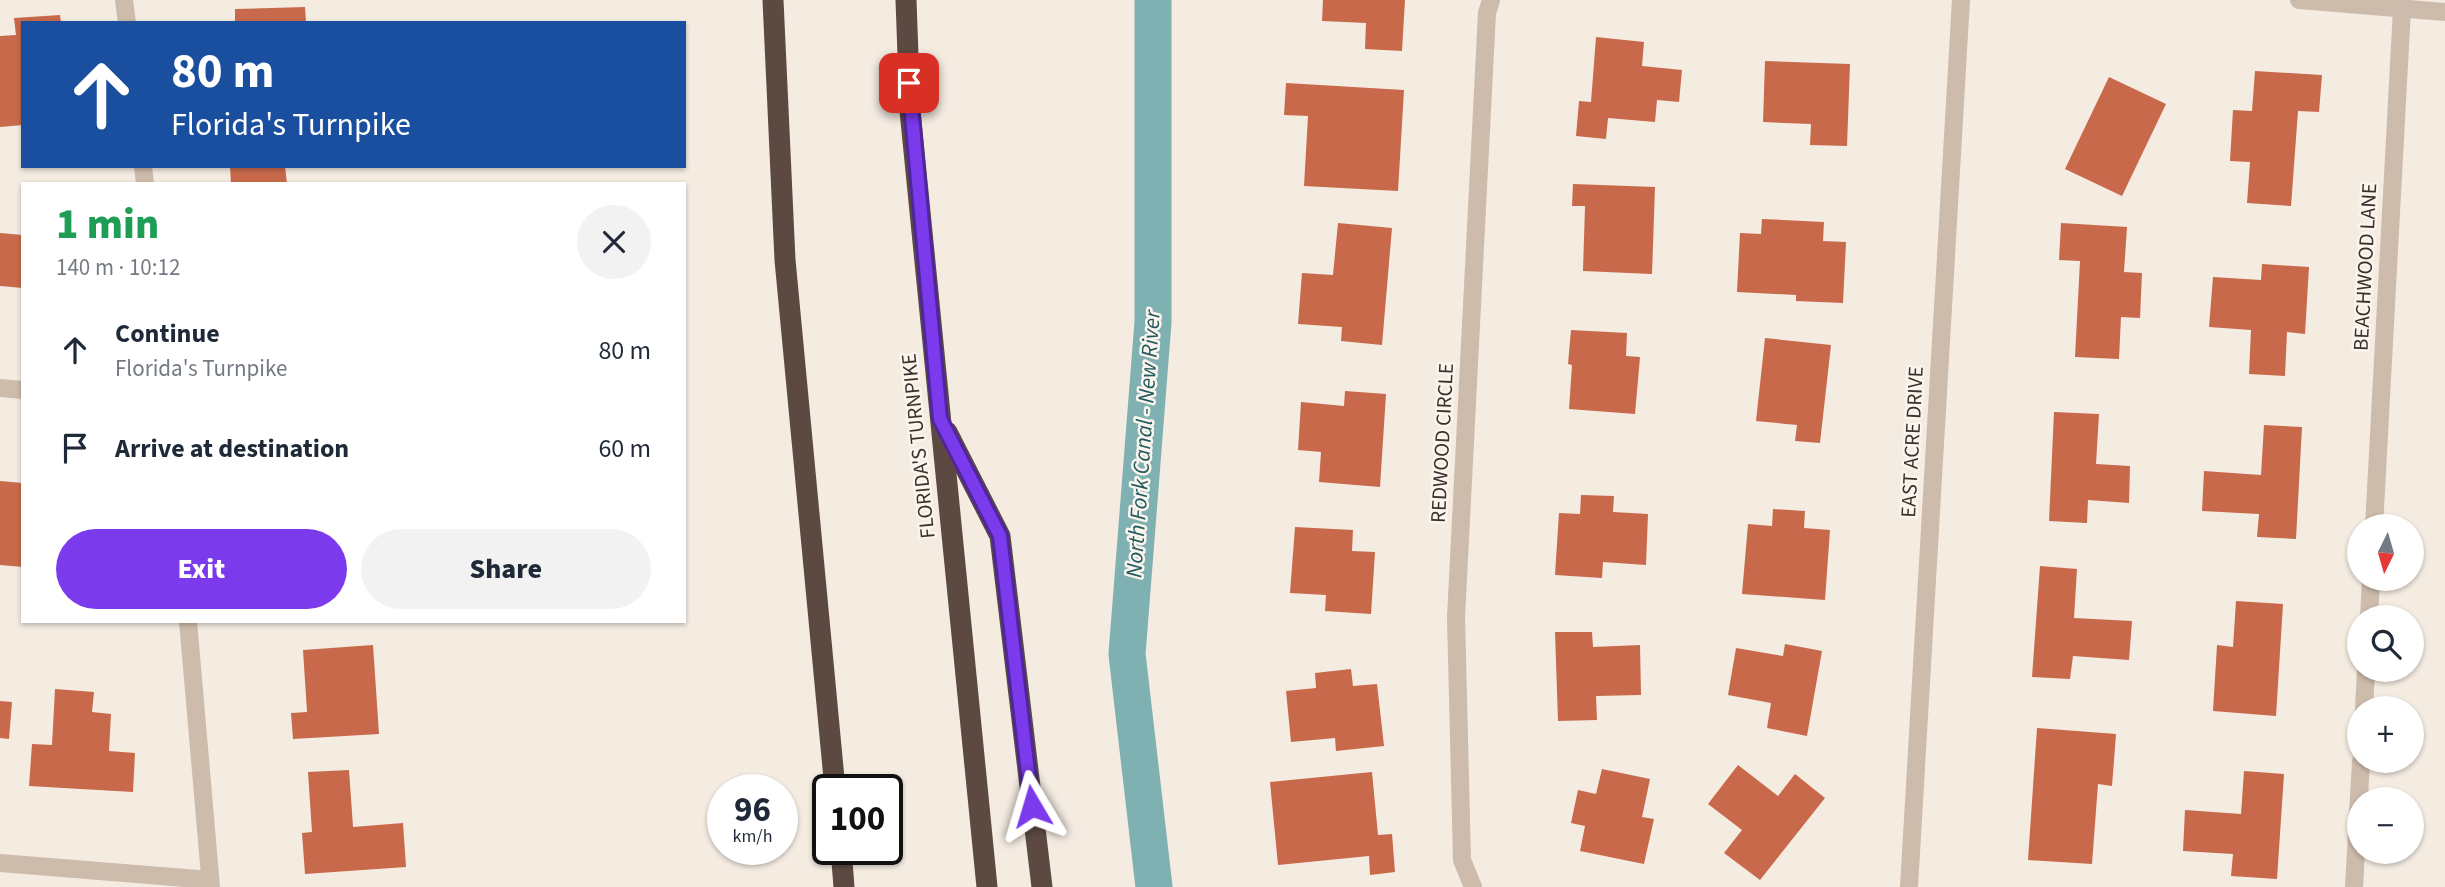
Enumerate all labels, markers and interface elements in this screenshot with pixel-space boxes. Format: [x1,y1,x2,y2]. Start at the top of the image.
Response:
text: 80 m [171,37,275,107]
icon: ahead [56,49,147,140]
pin [879,53,939,113]
icon: arrive [890,64,928,102]
text: Florida's Turnpike [171,102,411,148]
street label: BEACHWOOD LANE [2346,182,2384,352]
text: 1 min [56,195,159,255]
button: close [577,205,651,279]
text: 140 m · 10:12 [56,251,180,284]
water label: North Fork Canal - New River [1117,308,1169,579]
text: Continue [115,315,220,352]
icon: ahead [56,331,94,369]
text: 80 m [598,332,651,369]
text: Florida's Turnpike [115,352,287,385]
street label: FLORIDA'S TURNPIKE [893,352,943,540]
street label: REDWOOD CIRCLE [1423,362,1461,524]
street label: EAST ACRE DRIVE [1893,366,1931,518]
icon: arrive [56,429,94,467]
text: Arrive at destination [115,430,349,467]
text: 60 m [598,430,651,467]
north arrow [2347,514,2424,592]
map controls [2347,514,2424,864]
button: Exit [56,529,347,609]
button: Share [361,529,651,609]
button: search [2347,605,2424,682]
button: + [2347,696,2424,773]
position arrow [995,769,1069,843]
speed limit sign: 100 [812,774,903,865]
text: 96 [734,785,771,835]
button: − [2347,787,2424,864]
text: km/h [733,824,772,849]

